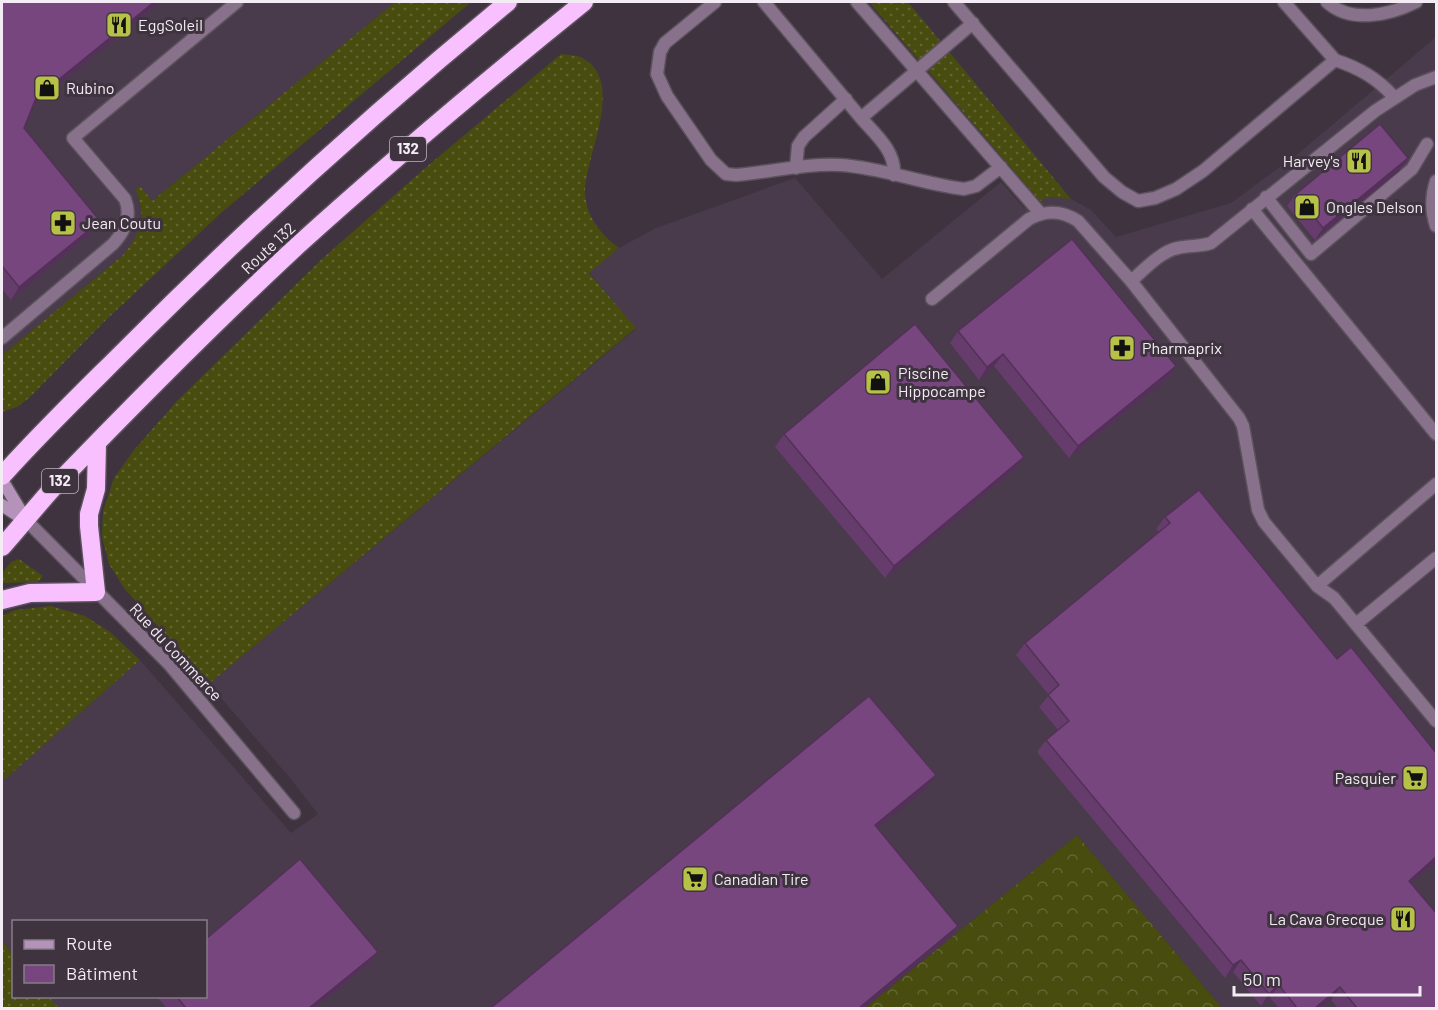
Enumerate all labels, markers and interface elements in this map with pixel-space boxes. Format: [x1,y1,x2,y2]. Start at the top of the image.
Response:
restaurant icon: EggSoleil [104,10,134,40]
place label: EggSoleil [138,15,203,34]
shop icon: Rubino [32,73,62,103]
place label: Rubino [66,78,114,97]
road number: 132 [390,137,426,161]
restaurant icon: Harvey's [1344,146,1374,176]
place label: Harvey's [1283,151,1340,170]
shop icon: Ongles Delson [1292,192,1322,222]
place label: Ongles Delson [1326,197,1423,216]
pharmacy icon: Jean Coutu [48,208,78,238]
place label: Jean Coutu [82,213,161,232]
street label: Route 132 [237,218,299,277]
pharmacy icon: Pharmaprix [1107,333,1137,363]
place label: Pharmaprix [1142,338,1222,357]
place label: Piscine Hippocampe [898,363,986,400]
shop icon: Piscine Hippocampe [863,367,893,397]
road number: 132 [42,469,78,493]
street label: Rue du Commerce [126,599,226,704]
supermarket icon: Pasquier [1400,763,1430,793]
place label: Pasquier [1335,768,1396,787]
supermarket icon: Canadian Tire [680,864,710,894]
place label: Canadian Tire [714,869,809,888]
restaurant icon: La Cava Grecque [1388,904,1418,934]
place label: La Cava Grecque [1269,909,1384,928]
legend [12,920,207,998]
text: Route [66,932,112,954]
scale bar [1234,959,1420,997]
text: Bâtiment [66,962,138,984]
text: 50 m [1243,968,1281,990]

